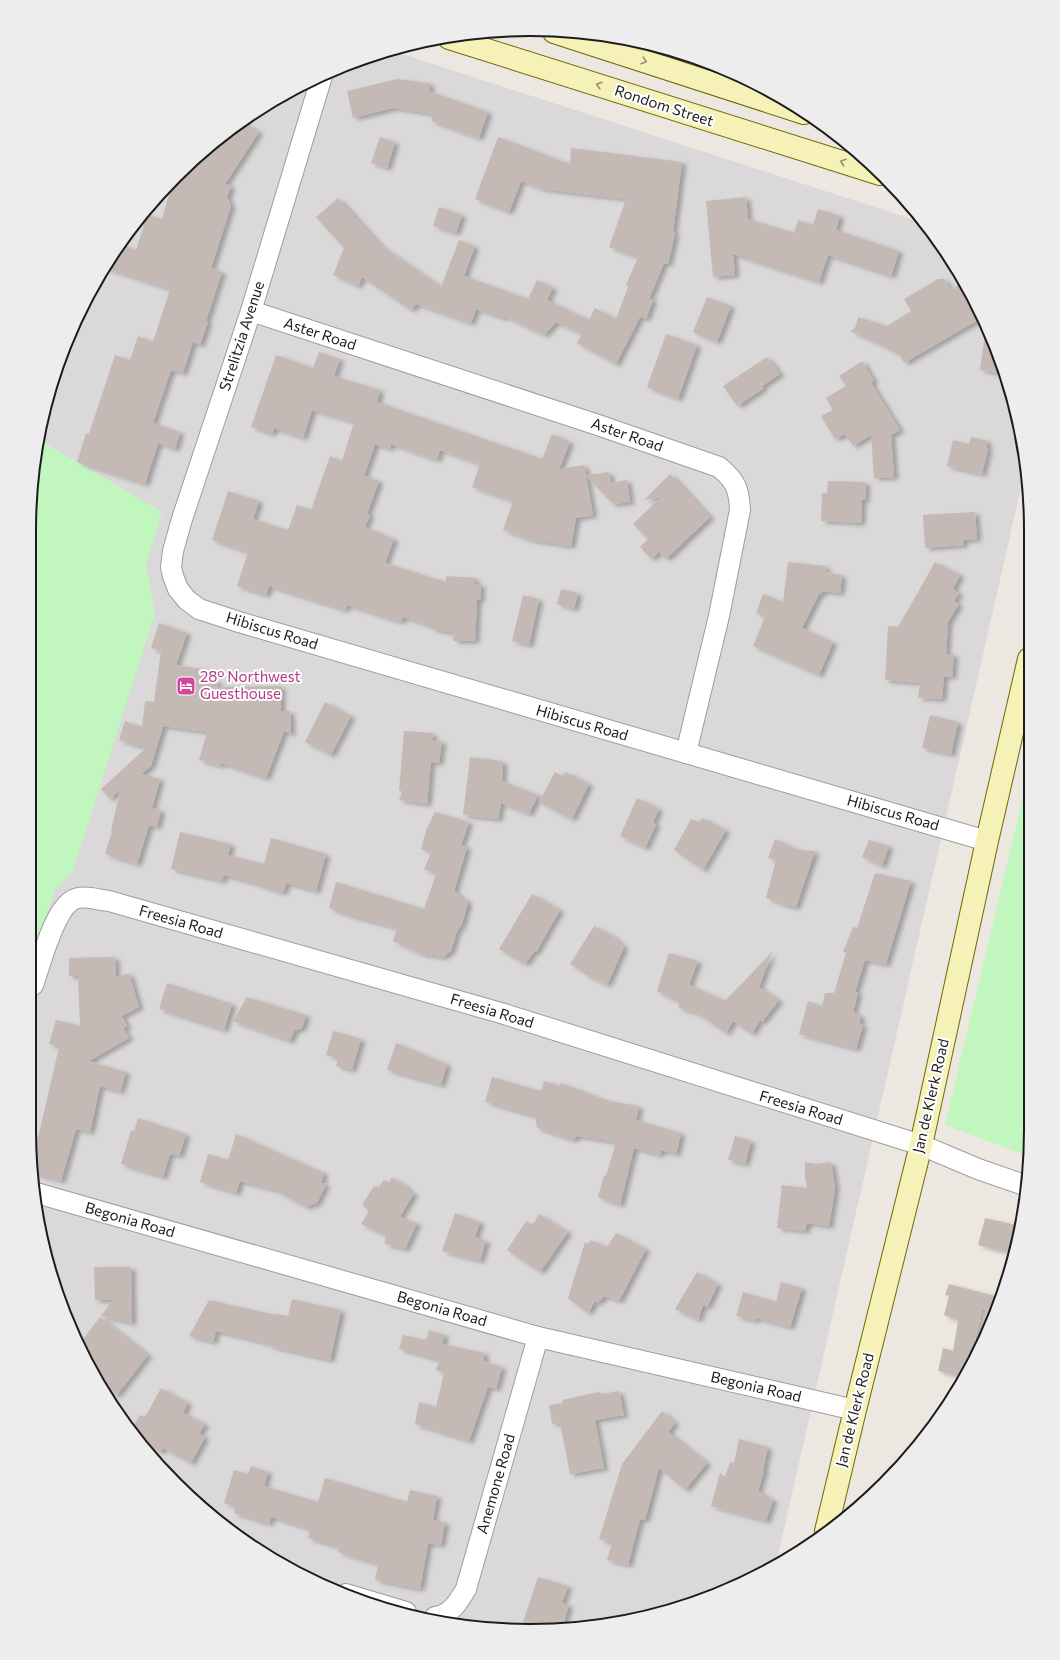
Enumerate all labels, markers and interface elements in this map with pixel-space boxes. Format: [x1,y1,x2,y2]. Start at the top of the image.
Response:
one-way arrow [640,56,647,65]
one-way arrow [596,81,603,90]
street label: Rondom Street [612,81,716,130]
one-way arrow [840,159,847,167]
street label: Strelitzia Avenue [215,278,267,393]
street label: Aster Road [282,313,359,353]
street label: Aster Road [589,413,666,455]
street label: Hibiscus Road [224,608,320,653]
place label: 28° Northwest Guesthouse [200,667,301,702]
hotel icon: 28° Northwest Guesthouse [175,675,197,697]
street label: Hibiscus Road [534,700,630,744]
street label: Hibiscus Road [845,790,941,834]
street label: Freesia Road [137,900,225,942]
street label: Freesia Road [448,989,536,1031]
street label: Jan de Klerk Road [908,1037,952,1155]
street label: Freesia Road [757,1086,845,1128]
street label: Begonia Road [83,1198,177,1240]
street label: Begonia Road [395,1287,489,1329]
street label: Jan de Klerk Road [831,1351,877,1469]
street label: Begonia Road [709,1367,803,1405]
street label: Anemone Road [472,1432,518,1536]

